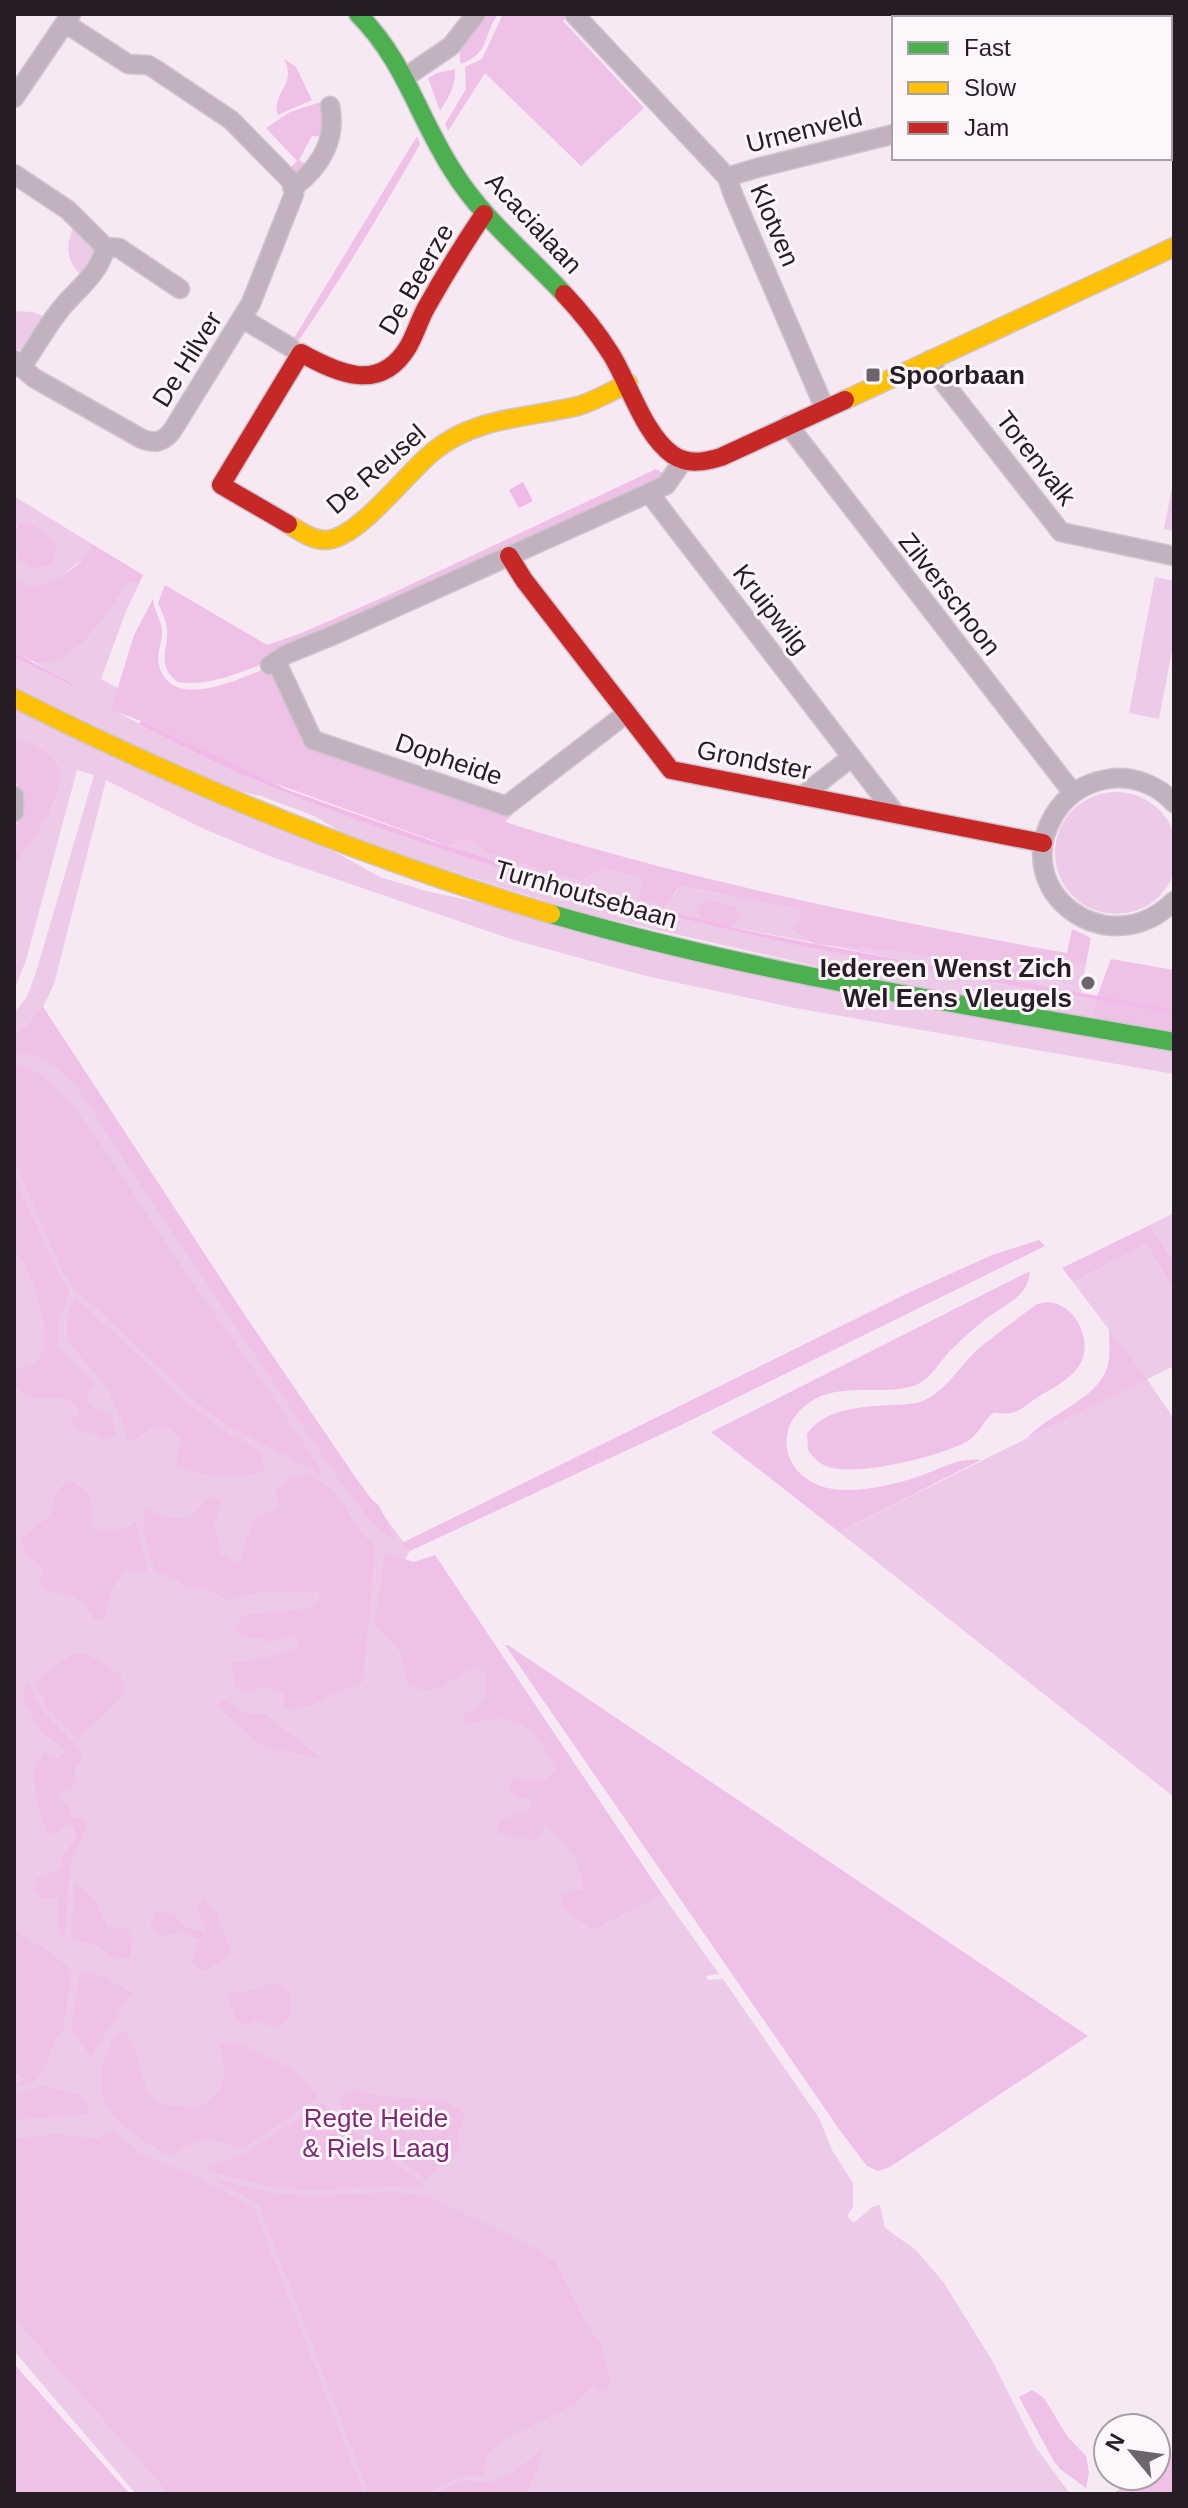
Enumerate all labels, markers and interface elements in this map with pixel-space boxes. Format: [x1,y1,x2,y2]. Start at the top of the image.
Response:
legend [892,16,1172,160]
text: Fast [964,34,1011,61]
text: Slow [964,74,1017,101]
street label: Urnenveld [743,101,865,159]
text: Jam [964,114,1009,141]
street label: Acacialaan [480,166,588,280]
street label: Klotven [744,179,806,271]
street label: De Beerze [372,218,460,340]
street label: De Hilver [146,305,228,412]
place label: Spoorbaan [889,360,1025,390]
marker: Spoorbaan [864,366,882,384]
street label: Torenvalk [990,405,1083,512]
street label: De Reusel [320,418,432,520]
street label: Zilverschoon [893,527,1007,661]
street label: Kruipwilg [727,558,815,660]
street label: Dopheide [391,727,507,791]
street label: Grondster [694,734,814,786]
street label: Turnhoutsebaan [491,854,681,934]
place label: Iedereen Wenst Zich Wel Eens Vleugels [820,953,1072,1013]
marker: Iedereen Wenst Zich Wel Eens Vleugels [1079,974,1097,992]
park label: Regte Heide & Riels Laag [302,2103,450,2163]
north arrow [1092,2412,1172,2492]
text: N [1100,2430,1130,2456]

